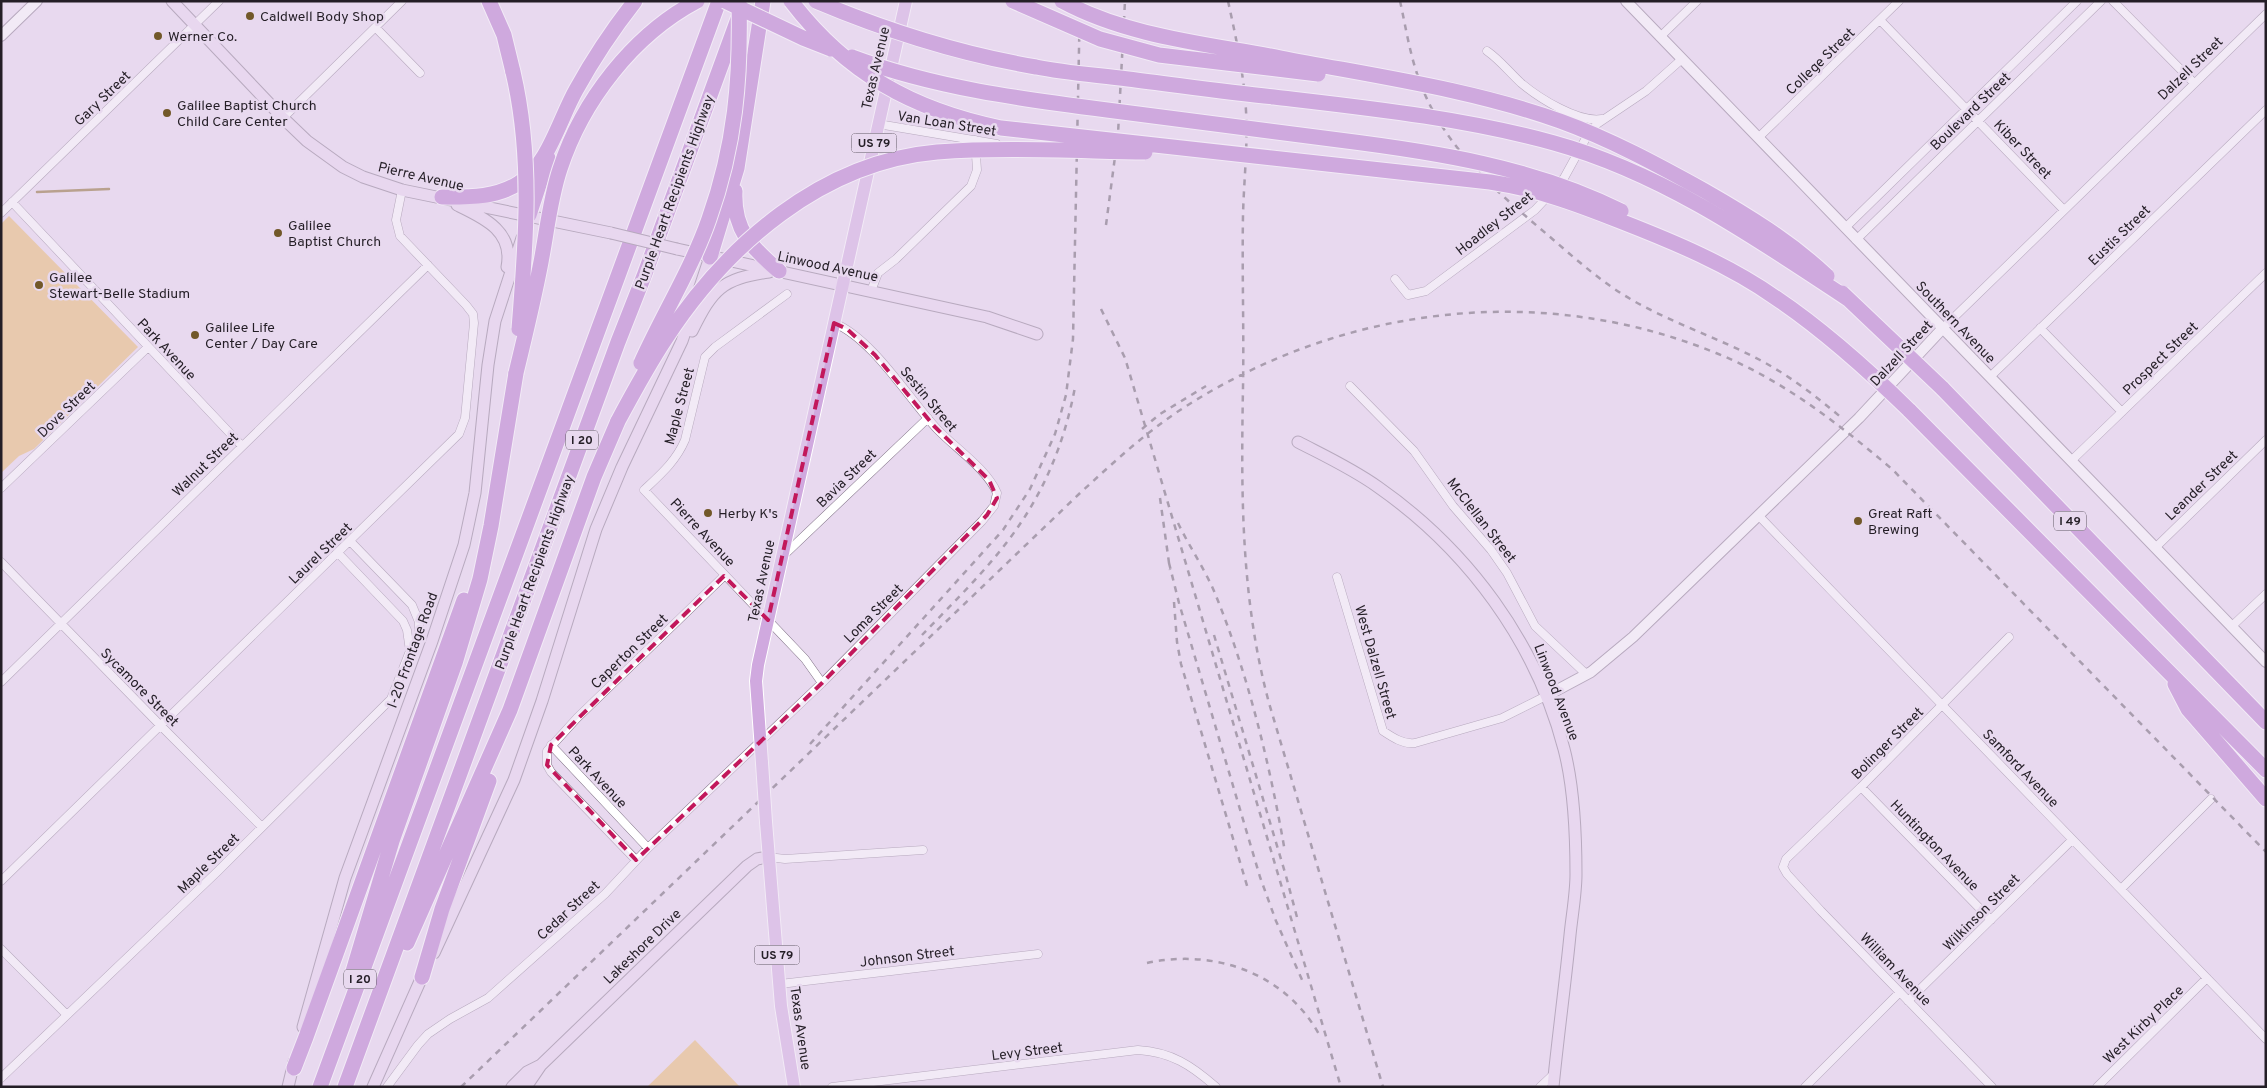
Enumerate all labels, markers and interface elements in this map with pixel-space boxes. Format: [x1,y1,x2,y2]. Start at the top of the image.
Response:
place label: Caldwell Body Shop [260,9,384,26]
marker: Caldwell Body Shop [244,10,256,22]
street label: Texas Avenue [859,25,894,111]
street label: College Street [1783,25,1859,99]
place label: Werner Co. [168,29,237,46]
marker: Werner Co. [152,30,164,42]
street label: Dalzell Street [2155,34,2227,104]
street label: Gary Street [71,68,135,130]
street label: Boulevard Street [1927,69,2015,155]
street label: Purple Heart Recipients Highway [632,93,719,292]
place label: Galilee Baptist Church Child Care Center [177,98,317,131]
marker: Galilee Baptist Church Child Care Center [161,107,173,119]
street label: Van Loan Street [896,108,997,141]
street label: Kiber Street [1989,117,2054,183]
road number: US 79 [852,134,896,152]
street label: Pierre Avenue [376,159,465,196]
street label: Hoadley Street [1453,189,1537,260]
street label: Eustis Street [2085,202,2155,270]
place label: Galilee Baptist Church [288,218,381,251]
marker: Galilee Baptist Church [272,227,284,239]
street label: Linwood Avenue [776,249,880,286]
place label: Galilee Stewart-Belle Stadium [49,270,190,303]
marker: Galilee Stewart-Belle Stadium [33,279,45,291]
street label: Southern Avenue [1912,279,1998,368]
street label: Park Avenue [133,316,199,385]
street label: Dalzell Street [1867,318,1937,391]
street label: Prospect Street [2120,319,2202,399]
place label: Galilee Life Center / Day Care [205,320,318,353]
marker: Galilee Life Center / Day Care [189,329,201,341]
street label: Sestin Street [896,364,960,436]
street label: Maple Street [662,366,699,447]
street label: Dove Street [35,378,99,442]
street label: Walnut Street [169,429,243,501]
road number: I 20 [566,430,598,450]
street label: Bavia Street [814,446,880,512]
street label: Leander Street [2162,447,2242,525]
street label: Purple Heart Recipients Highway [492,473,579,672]
street label: McClellan Street [1442,475,1519,567]
street label: Pierre Avenue [666,495,738,571]
place label: Herby K's [718,506,778,523]
place label: Great Raft Brewing [1868,506,1933,539]
marker: Herby K's [702,507,714,519]
road number: I 49 [2054,512,2086,530]
marker: Great Raft Brewing [1852,515,1864,527]
street label: Laurel Street [286,520,356,588]
street label: Texas Avenue [745,538,780,624]
street label: Loma Street [841,581,907,647]
street label: I-20 Frontage Road [385,590,442,711]
street label: West Dalzell Street [1350,603,1399,721]
street label: Caperton Street [588,611,672,693]
street label: Linwood Avenue [1529,642,1582,743]
street label: Sycamore Street [96,645,182,731]
street label: Bolinger Street [1848,704,1928,784]
street label: Samford Avenue [1978,726,2062,812]
street label: Park Avenue [564,744,630,813]
street label: Huntington Avenue [1886,797,1982,895]
street label: Maple Street [175,830,243,898]
street label: Wilkinson Street [1940,871,2024,955]
street label: Cedar Street [534,878,604,944]
street label: Lakeshore Drive [601,906,685,988]
street label: William Avenue [1856,930,1934,1010]
street label: Johnson Street [859,943,956,972]
road number: US 79 [754,946,800,964]
road number: I 20 [344,970,376,989]
street label: West Kirby Place [2100,982,2188,1068]
street label: Texas Avenue [785,985,814,1071]
street label: Levy Street [990,1040,1064,1065]

